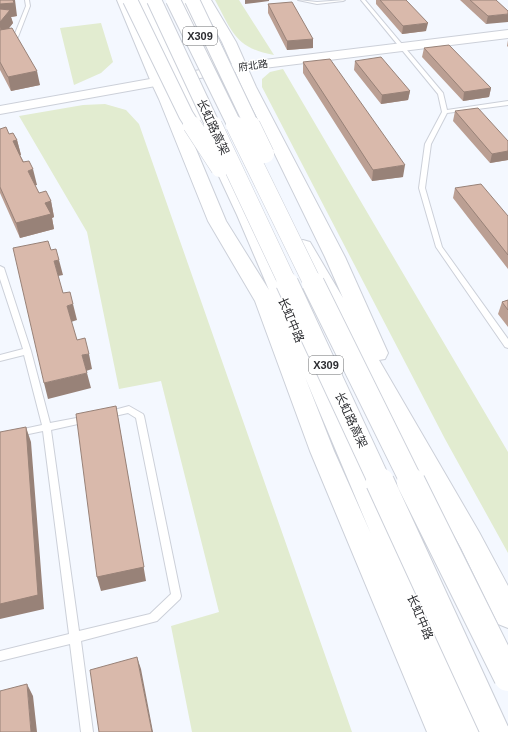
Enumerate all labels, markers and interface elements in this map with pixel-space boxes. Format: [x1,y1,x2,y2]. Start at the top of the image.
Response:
road number: X309 [183,27,217,45]
street label: 府北路 [237,58,269,73]
street label: 长虹路高架 [194,97,232,157]
street label: 长虹中路 [275,295,307,345]
road number: X309 [309,356,343,374]
street label: 长虹路高架 [332,390,370,450]
street label: 长虹中路 [404,592,436,642]

